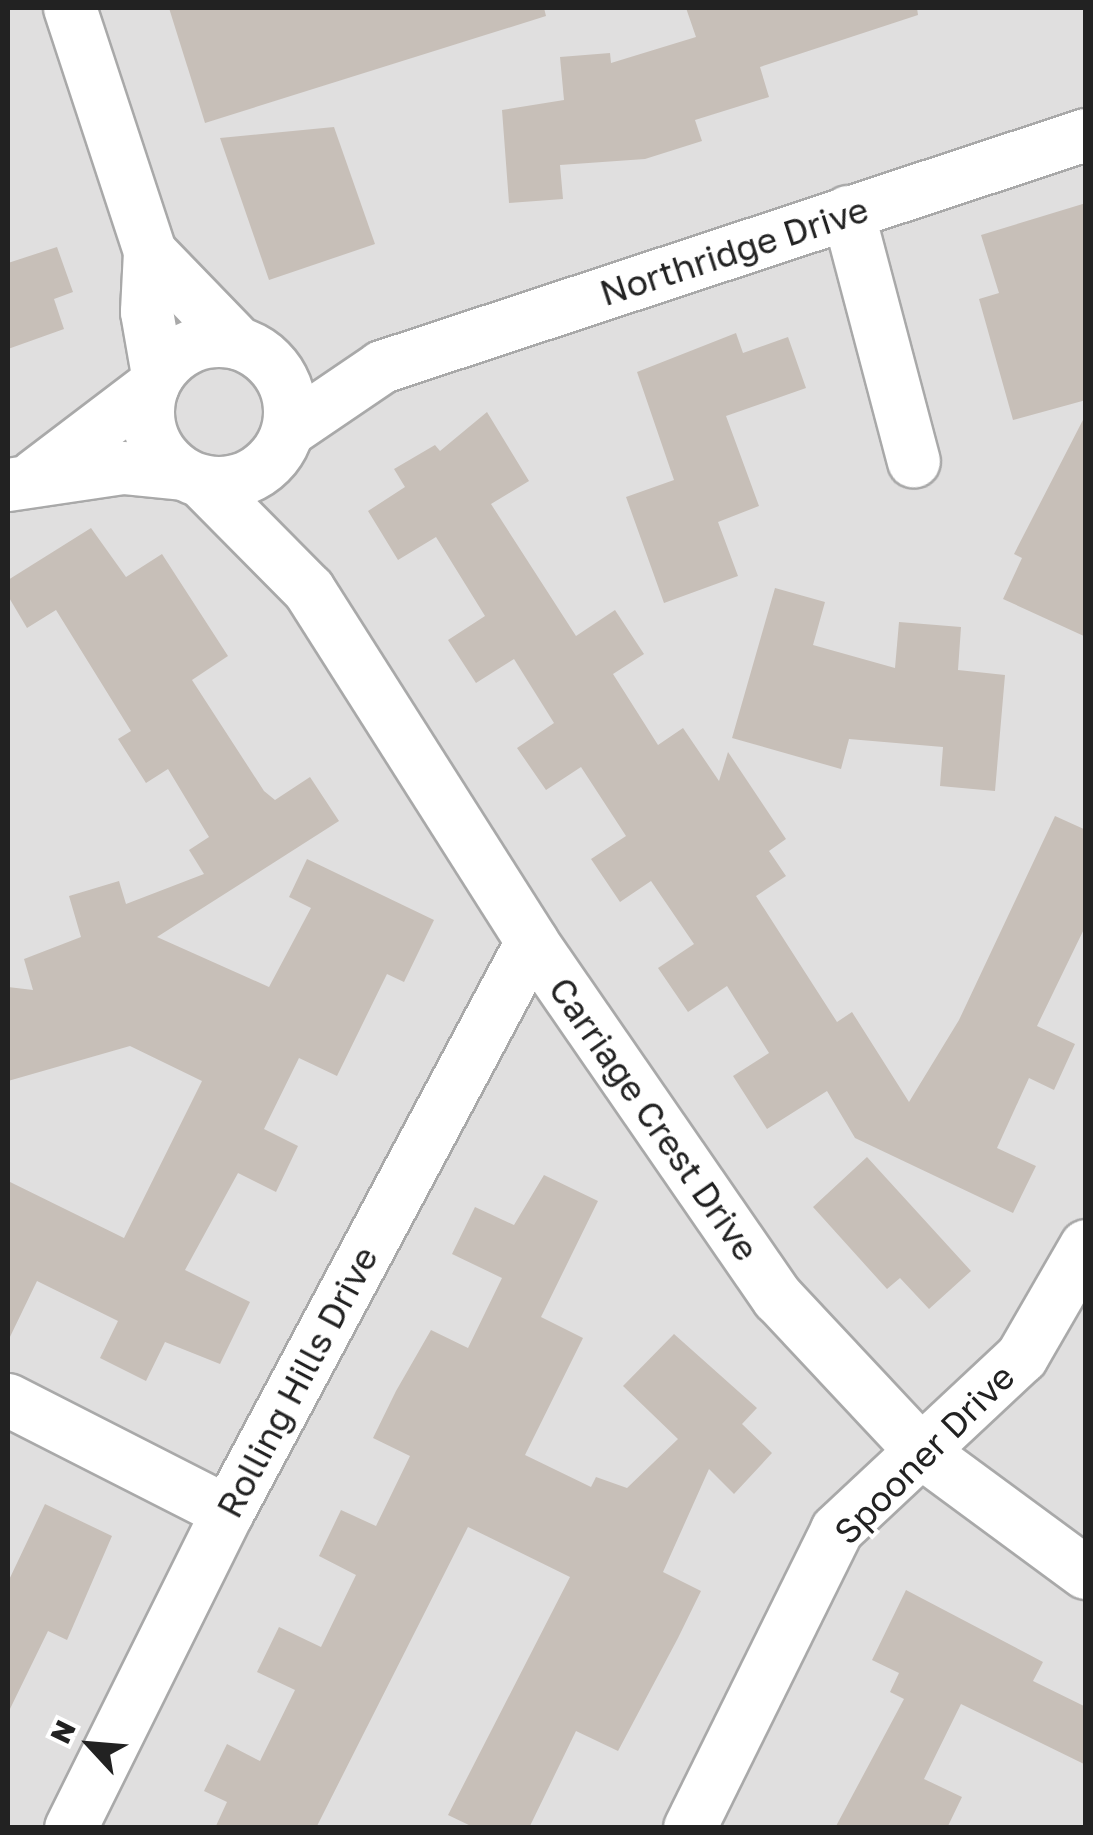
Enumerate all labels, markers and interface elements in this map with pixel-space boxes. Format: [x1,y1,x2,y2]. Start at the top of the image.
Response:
street label: Northridge Drive [595,188,873,314]
street label: Carriage Crest Drive [540,969,768,1269]
street label: Rolling Hills Drive [208,1240,386,1524]
street label: Spooner Drive [825,1355,1023,1553]
north arrow [40,1695,140,1795]
text: N [43,1715,82,1748]

